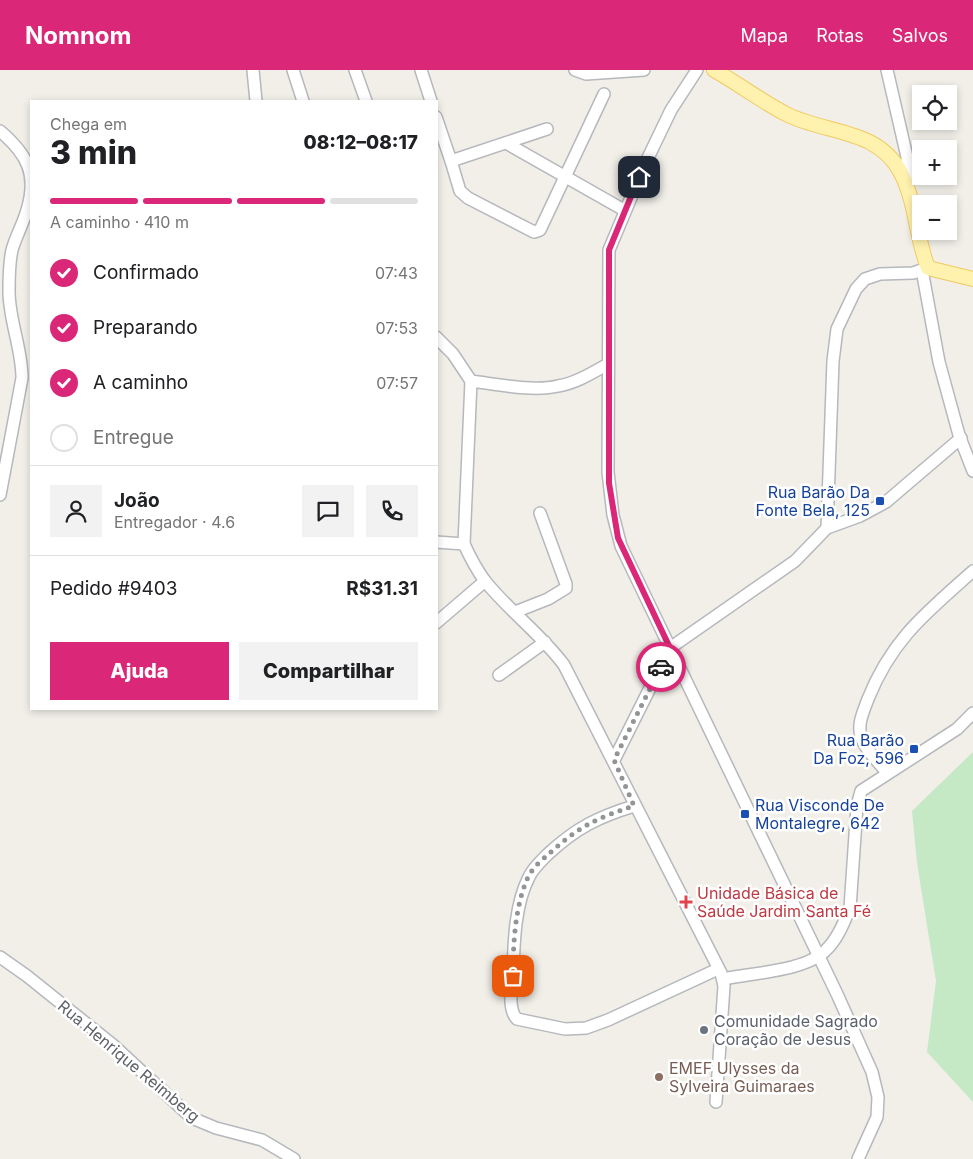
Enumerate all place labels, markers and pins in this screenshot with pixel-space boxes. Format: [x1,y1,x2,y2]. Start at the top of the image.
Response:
pin [618,156,660,198]
place label: Rua Barão Da Fonte Bela, 125 [755,482,870,520]
marker: Rua Barão Da Fonte Bela, 125 [874,495,886,507]
place label: Rua Barão Da Foz, 596 [813,730,904,768]
marker: Rua Barão Da Foz, 596 [908,743,920,755]
place label: Rua Visconde De Montalegre, 642 [755,795,884,833]
marker: Rua Visconde De Montalegre, 642 [739,808,751,820]
place label: Unidade Básica de Saúde Jardim Santa Fé [697,883,871,921]
marker: Unidade Básica de Saúde Jardim Santa Fé [679,895,693,909]
pin [492,955,534,997]
place label: Comunidade Sagrado Coração de Jesus [714,1011,878,1049]
marker: Comunidade Sagrado Coração de Jesus [698,1024,710,1036]
place label: EMEF Ulysses da Sylveira Guimaraes [669,1058,815,1096]
marker: EMEF Ulysses da Sylveira Guimaraes [653,1071,665,1083]

